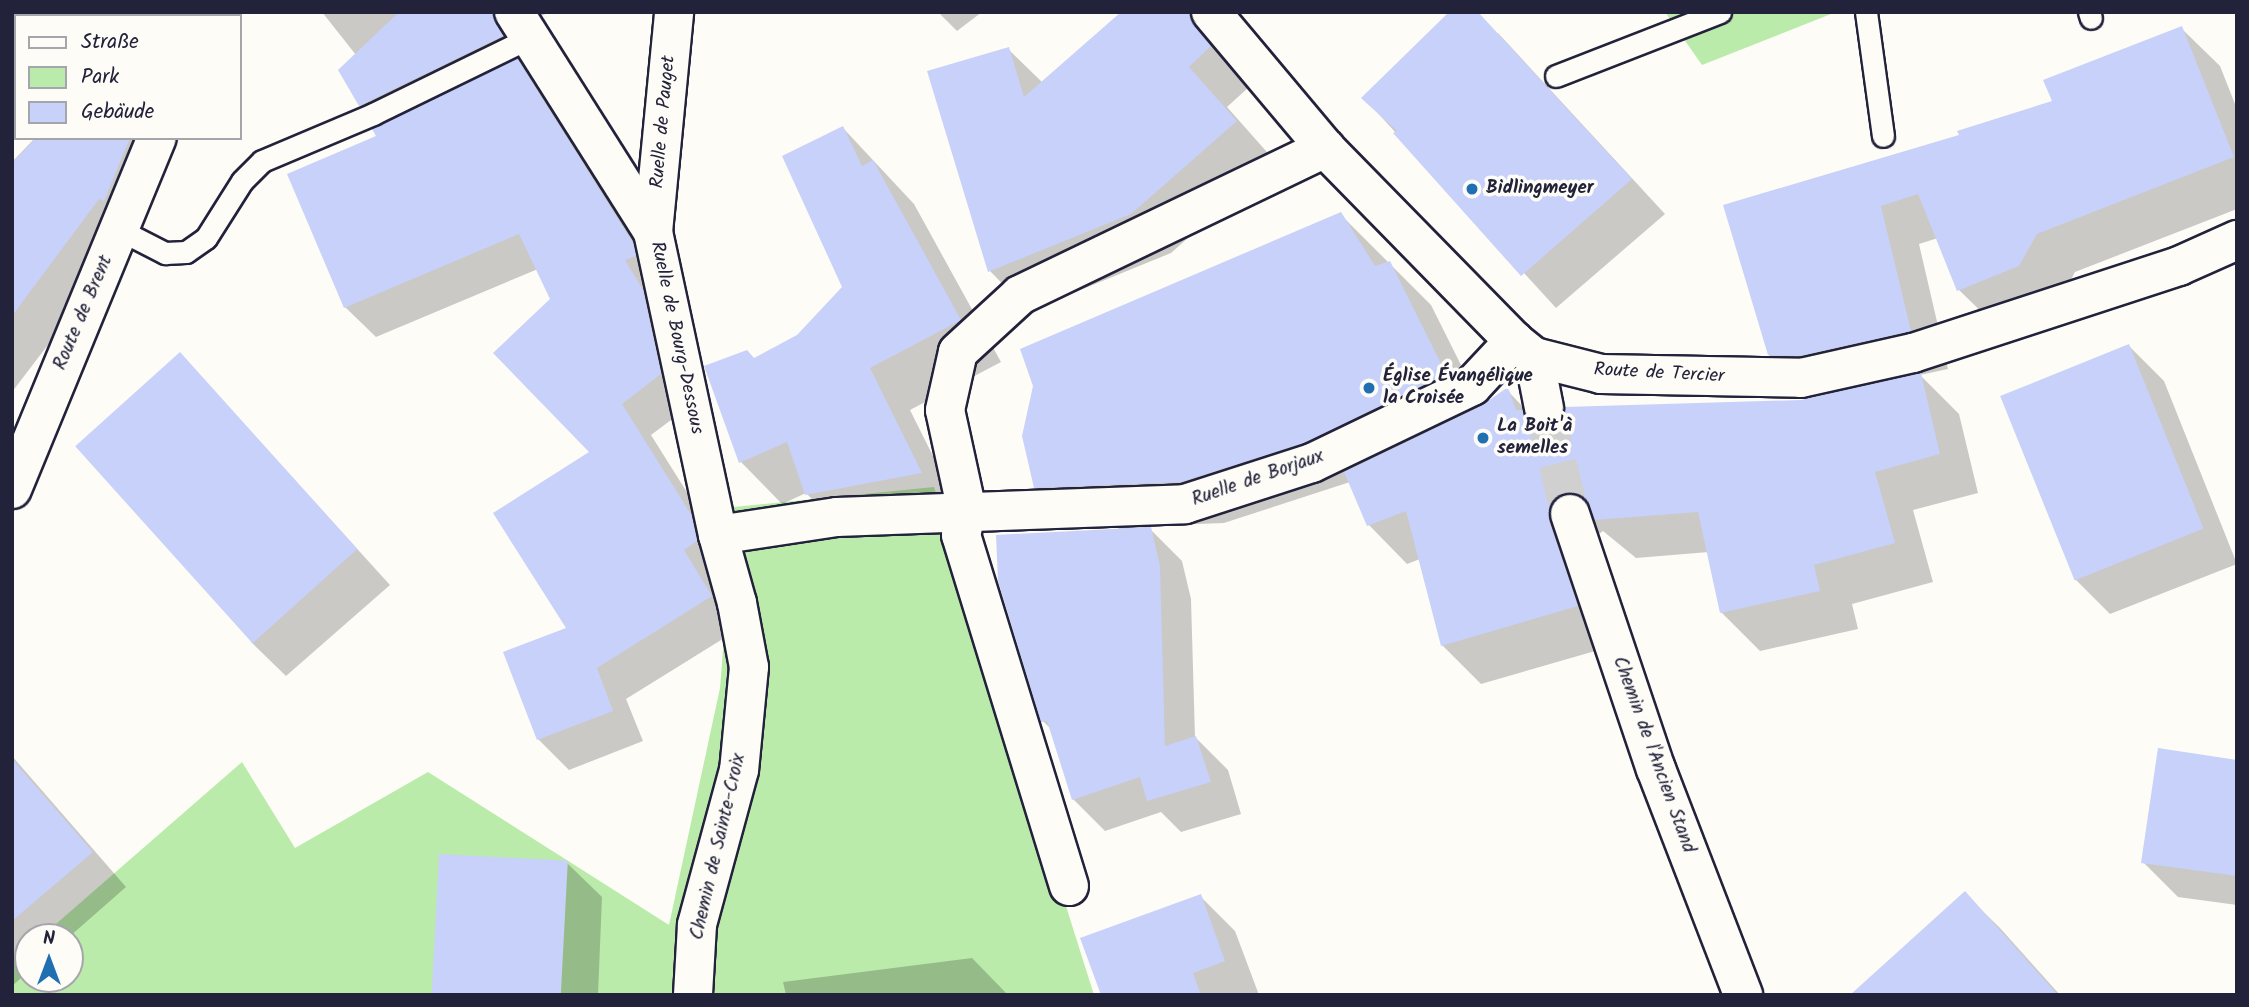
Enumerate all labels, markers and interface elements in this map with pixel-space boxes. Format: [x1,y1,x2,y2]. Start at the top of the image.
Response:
legend [14,14,242,140]
text: Straße [81,26,139,59]
street label: Ruelle de Pauget [647,55,681,189]
text: Park [81,61,119,94]
text: Gebäude [81,96,154,129]
place label: Bidlingmeyer [1486,178,1594,200]
marker: Bidlingmeyer [1464,181,1480,197]
street label: Ruelle de Bourg-Dessous [644,239,708,437]
street label: Route de Brent [50,252,118,374]
street label: Route de Tercier [1593,359,1725,389]
place label: Église Évangélique la Croisée [1383,366,1533,410]
marker: Église Évangélique la Croisée [1361,380,1377,396]
place label: La Boit'à semelles [1497,416,1572,460]
marker: La Boit'à semelles [1475,430,1491,446]
street label: Ruelle de Borjaux [1189,446,1327,512]
street label: Chemin de l'Ancien Stand [1607,654,1699,856]
street label: Chemin de Sainte-Croix [686,752,752,942]
north arrow [14,923,84,993]
text: N [43,924,55,954]

